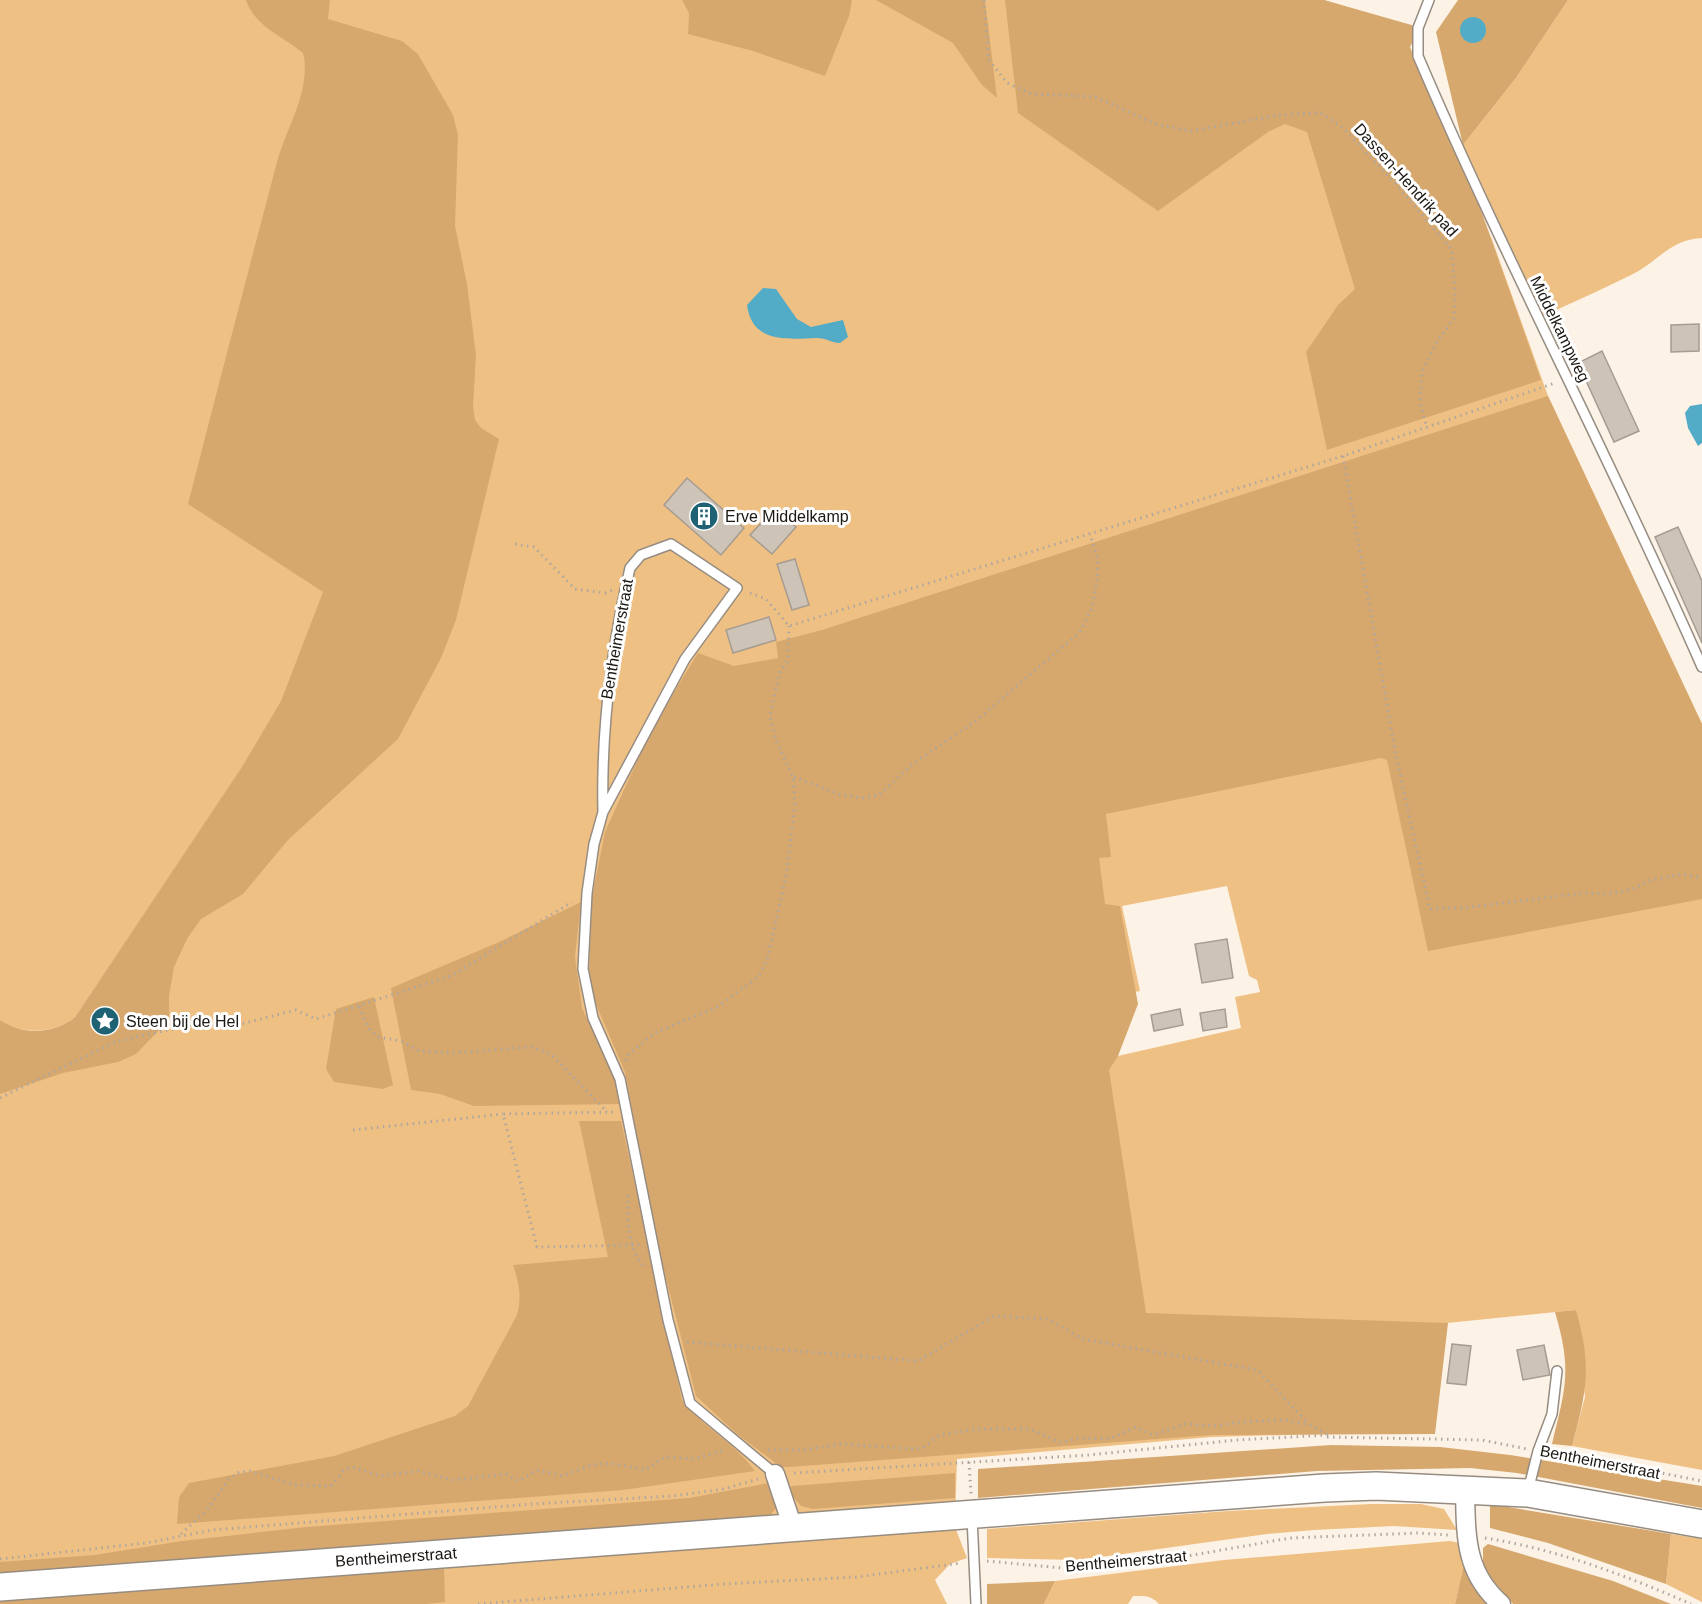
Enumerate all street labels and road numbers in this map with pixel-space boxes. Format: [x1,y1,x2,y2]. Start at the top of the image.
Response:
street label: Dassen-Hendrik pad [1351,120,1461,240]
street label: Middelkampweg [1527,273,1593,385]
street label: Bentheimerstraat [598,577,636,700]
street label: Bentheimerstraat [1539,1442,1662,1482]
street label: Bentheimerstraat [335,1544,458,1570]
street label: Bentheimerstraat [1065,1547,1188,1575]

